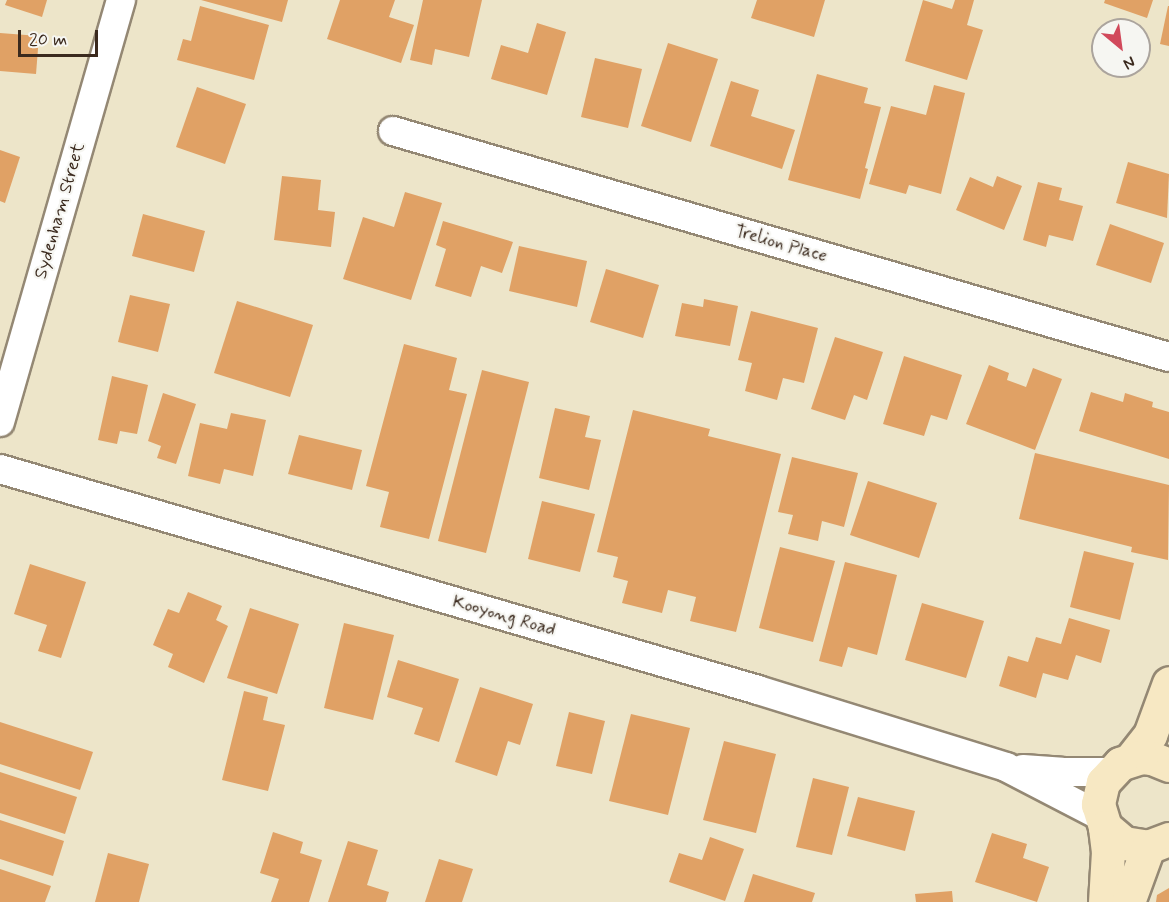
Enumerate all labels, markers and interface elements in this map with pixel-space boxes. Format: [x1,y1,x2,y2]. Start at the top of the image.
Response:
scale bar [21,18,100,56]
north arrow [1091,18,1151,78]
text: 20 m [29,28,67,52]
text: N [1119,51,1139,74]
street label: Sydenham Street [30,140,90,282]
street label: Trelion Place [732,221,830,267]
street label: Kooyong Road [450,591,558,641]

